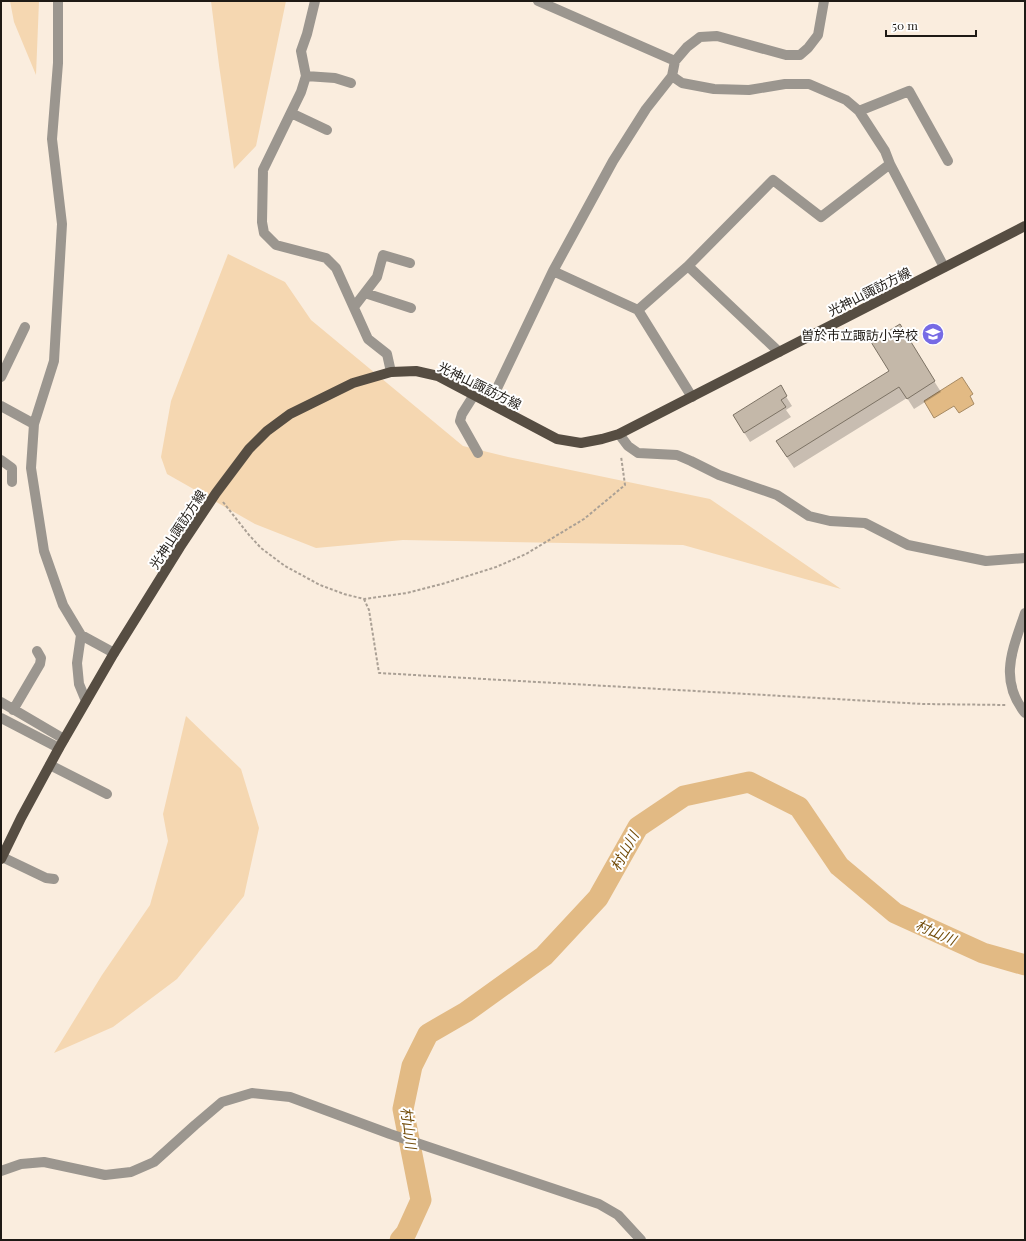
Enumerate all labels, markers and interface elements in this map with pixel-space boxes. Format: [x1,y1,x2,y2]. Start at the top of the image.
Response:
scale bar [886,12,976,38]
text: 50 m [892,17,918,33]
street label: 光神山諏訪方線 [825,263,913,319]
school or university icon: 曽於市立諏訪小学校 [920,321,946,347]
place label: 曽於市立諏訪小学校 [801,326,918,343]
street label: 光神山諏訪方線 [435,357,525,413]
street label: 光神山諏訪方線 [145,486,209,572]
water label: 村山川 [606,826,643,874]
water label: 村山川 [913,915,961,950]
water label: 村山川 [397,1106,421,1152]

